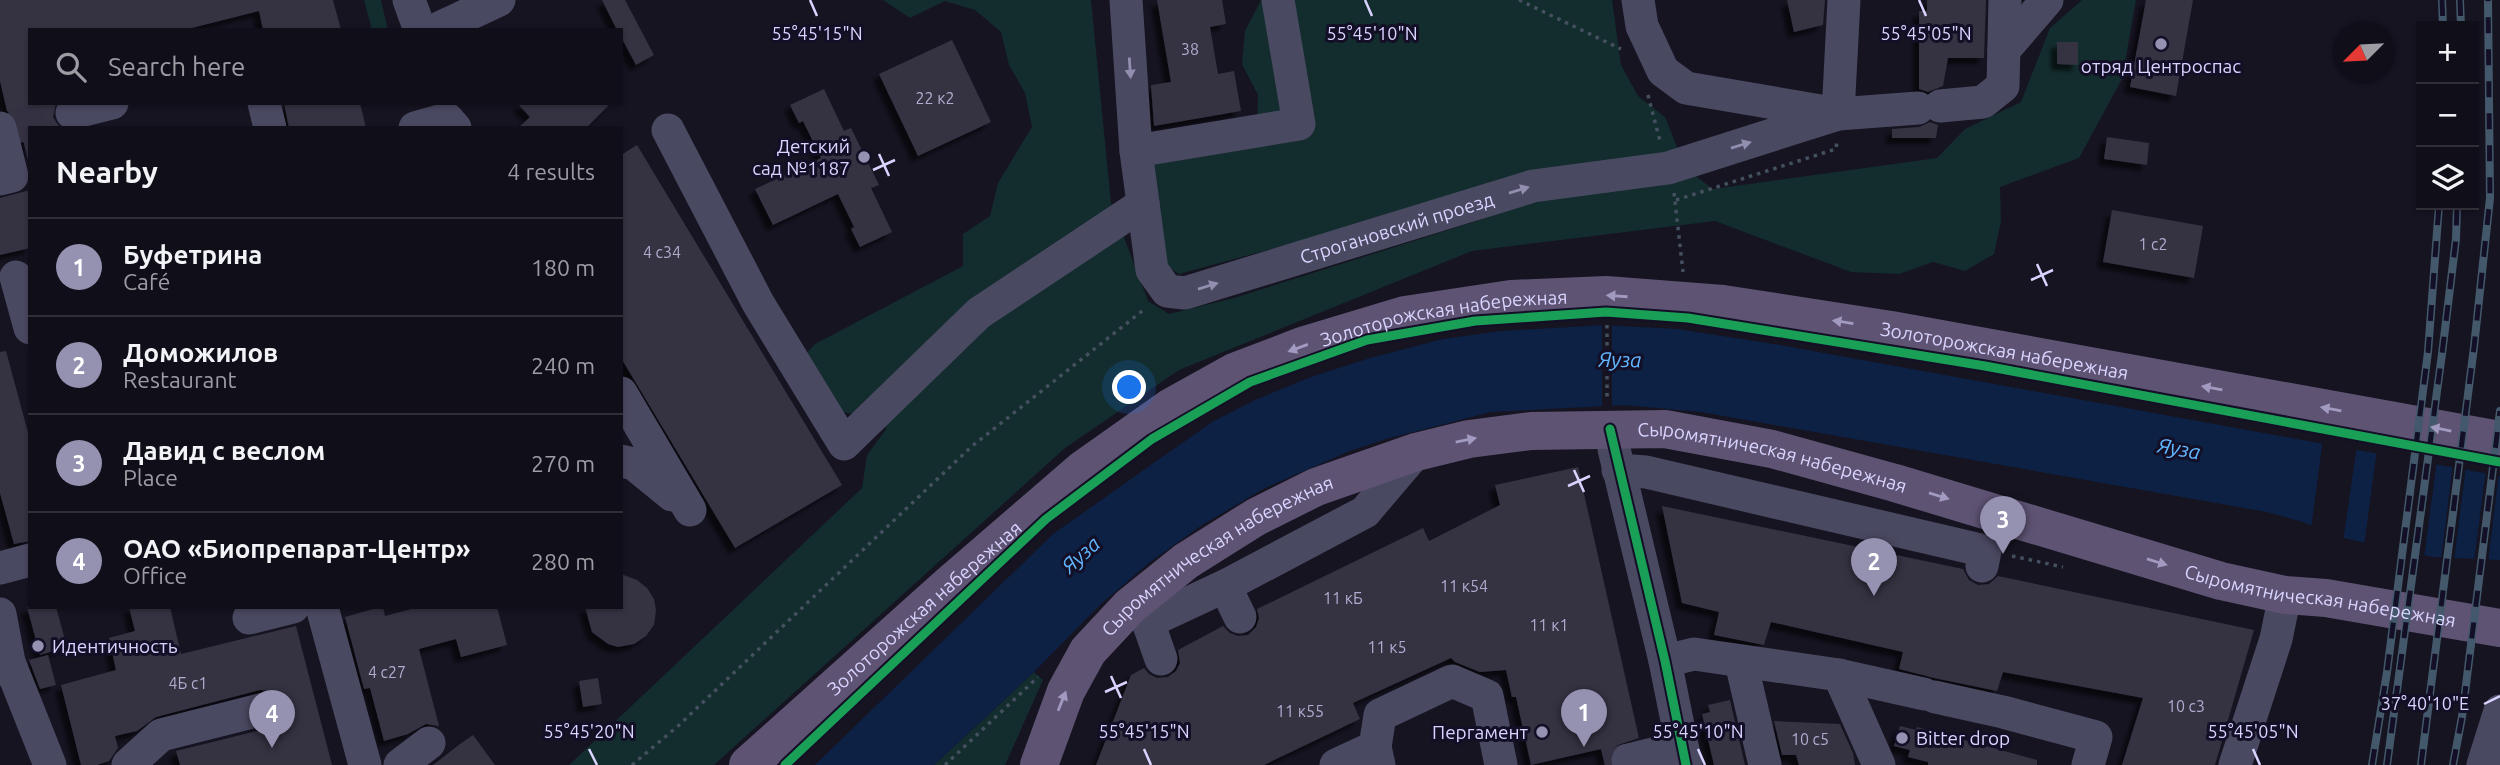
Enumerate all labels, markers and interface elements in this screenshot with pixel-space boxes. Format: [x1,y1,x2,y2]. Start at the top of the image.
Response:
north arrow [2332,21,2395,84]
map controls [2416,21,2479,210]
button: + [2416,21,2479,84]
text: 55°45'15"N [771,23,863,43]
text: 55°45'10"N [1326,23,1418,43]
text: 55°45'05"N [1880,23,1972,43]
search box [28,28,623,105]
marker: отряд Центроспас [2153,36,2169,52]
house number: 38 [1181,40,1199,58]
icon: search [52,48,90,86]
text: Search here [108,52,245,81]
place label: отряд Центроспас [2081,55,2241,77]
one-way arrow [1125,57,1136,79]
button: − [2416,84,2479,147]
house number: 22 к2 [916,89,954,107]
place label: Детский сад №1187 [752,135,850,179]
one-way arrow [1731,139,1752,149]
button: layers [2416,147,2479,210]
marker: Детский сад №1187 [856,149,872,165]
text: Nearby [56,155,158,189]
text: 4 results [507,159,595,184]
one-way arrow [1508,185,1529,195]
street label: Строгановский проезд [1297,188,1496,268]
house number: 1 с2 [2138,235,2168,253]
text: Буфетрина [123,240,262,269]
house number: 4 с34 [643,243,681,261]
text: 1 [73,255,85,280]
text: 180 m [531,255,595,280]
text: Café [123,269,170,294]
one-way arrow [1197,281,1218,291]
street label: Золоторожская набережная [1318,286,1568,351]
one-way arrow [1606,290,1628,301]
one-way arrow [1832,317,1854,328]
street label: Золоторожская набережная [1879,318,2130,384]
text: Доможилов [123,338,278,367]
one-way arrow [1287,342,1308,353]
water label: Яуза [1597,347,1642,371]
text: 2 [73,353,85,378]
text: 240 m [531,353,595,378]
text: Restaurant [123,367,237,392]
your location [1112,370,1146,404]
one-way arrow [2201,382,2223,393]
one-way arrow [2320,403,2342,414]
street label: Сыромятническая набережная [1637,418,1909,497]
one-way arrow [2430,424,2452,435]
water label: Яуза [2155,432,2202,464]
one-way arrow [1455,435,1477,446]
text: Давид с веслом [123,436,325,465]
text: 3 [73,451,85,476]
text: 270 m [531,451,595,476]
text: Place [123,465,178,490]
street label: Сыромятническая набережная [1097,471,1336,640]
one-way arrow [1929,491,1950,502]
pin: 3 [1980,496,2026,554]
street label: Золоторожская набережная [823,516,1026,700]
water label: Яуза [1056,531,1104,578]
text: ОАО «Биопрепарат-Центр» [123,534,471,563]
pin: 2 [1851,538,1897,596]
text: 4 [73,549,85,574]
text: 280 m [531,549,595,574]
one-way arrow [2146,557,2167,567]
street label: Сыромятническая набережная [2182,560,2458,631]
text: Office [123,563,187,588]
house number: 11 к54 [1440,577,1488,595]
house number: 11 кБ [1323,589,1363,607]
house number: 11 к1 [1530,616,1568,634]
place label: Идентичность [52,635,178,657]
marker: Идентичность [30,638,46,654]
house number: 11 к5 [1368,638,1406,656]
house number: 4 с27 [368,663,406,681]
house number: 4Б с1 [168,674,208,692]
pin: 1 [1561,689,1607,747]
pin: 4 [249,690,295,748]
one-way arrow [1057,690,1068,711]
text: 37°40'10"E [2381,693,2469,713]
house number: 10 с3 [2167,697,2205,715]
house number: 11 к55 [1276,702,1324,720]
text: 55°45'20"N [543,721,635,741]
text: 55°45'15"N [1098,721,1190,741]
place label: Пергамент [1432,721,1529,743]
text: 55°45'10"N [1652,721,1744,741]
text: 55°45'05"N [2207,721,2299,741]
marker: Пергамент [1534,724,1550,740]
place label: Bitter drop [1916,727,2010,749]
house number: 10 с5 [1791,730,1829,748]
marker: Bitter drop [1894,730,1910,746]

